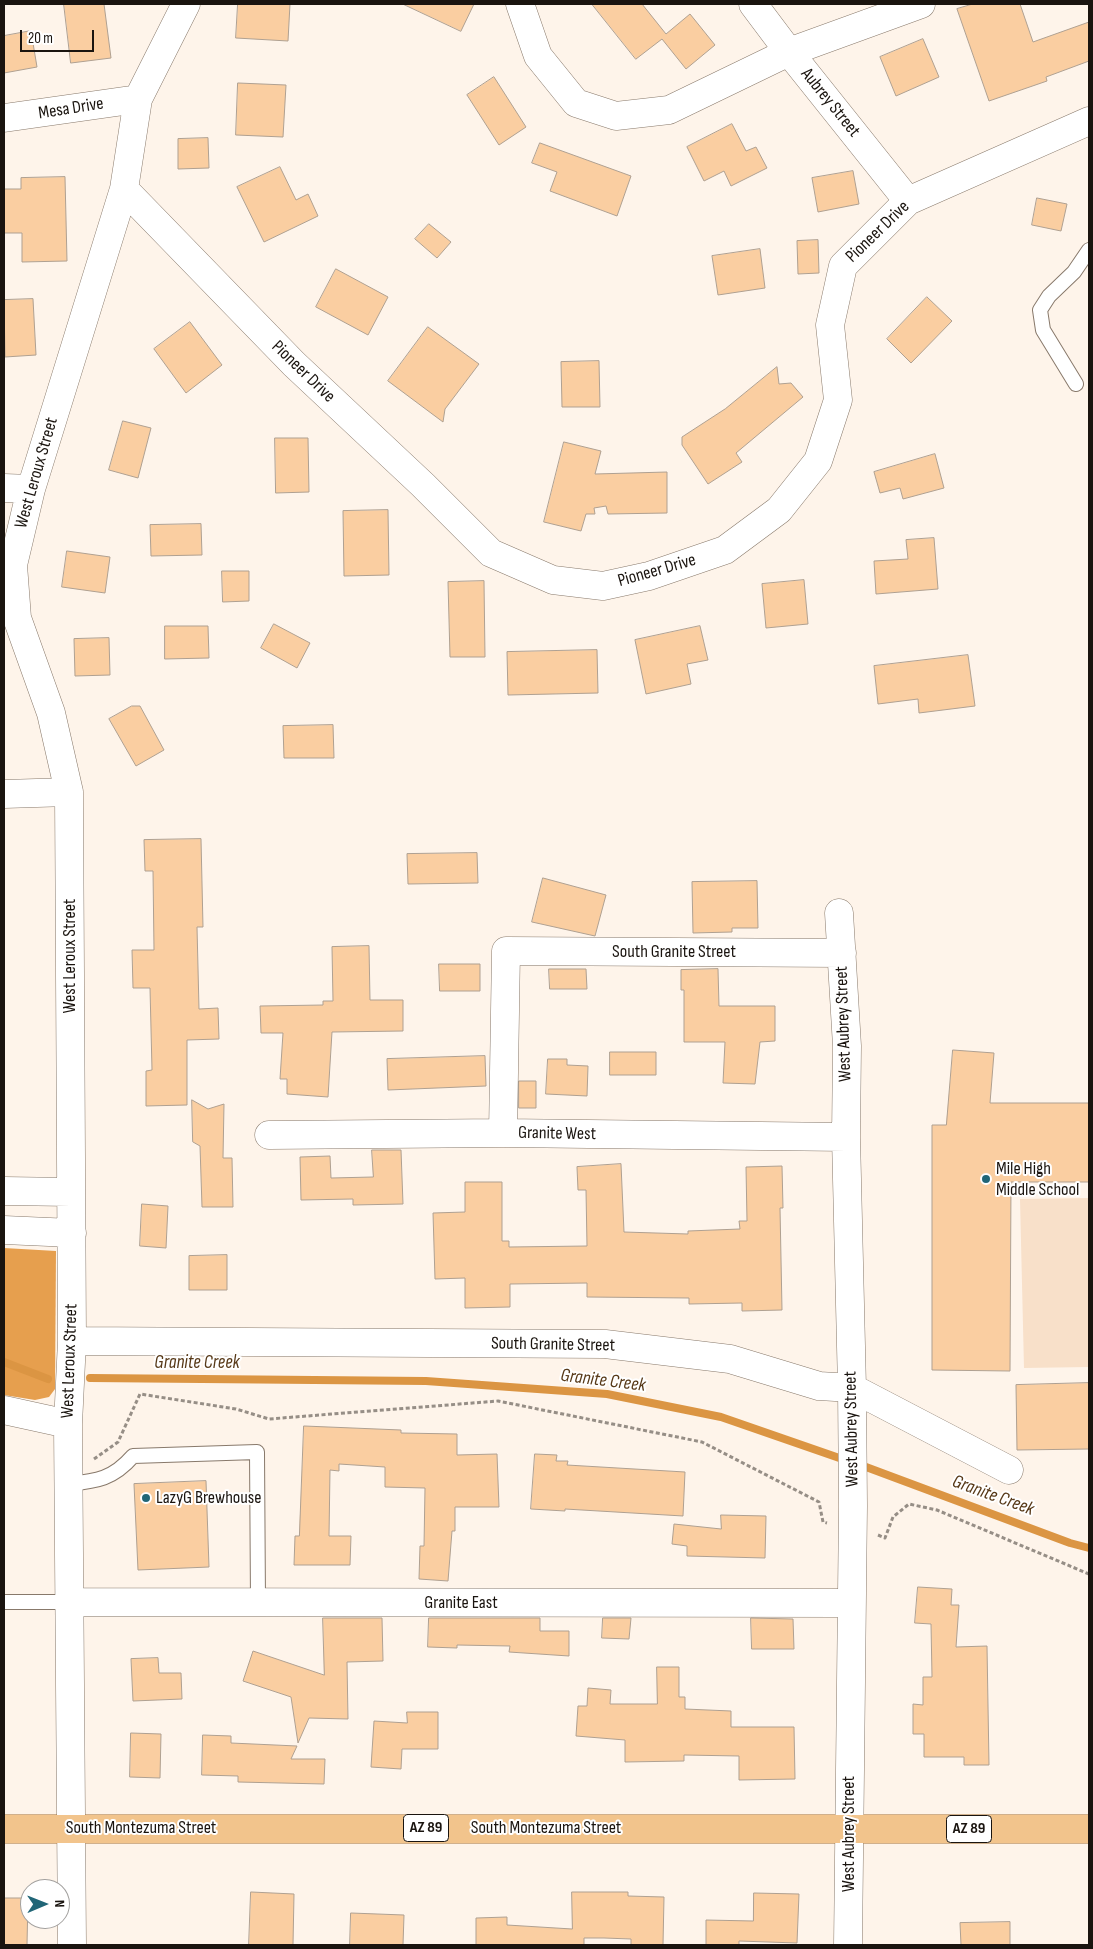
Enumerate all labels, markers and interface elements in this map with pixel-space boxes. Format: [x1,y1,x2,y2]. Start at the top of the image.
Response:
scale bar [22,20,96,52]
text: 20 m [28,29,53,48]
street label: Aubrey Street [796,64,864,142]
street label: Mesa Drive [37,93,105,125]
street label: Pioneer Drive [842,196,914,268]
street label: Pioneer Drive [267,336,339,408]
street label: West Leroux Street [11,415,63,531]
street label: Pioneer Drive [616,550,698,592]
street label: West Leroux Street [59,899,81,1013]
street label: South Granite Street [612,941,736,963]
street label: West Aubrey Street [831,966,857,1082]
street label: Granite West [518,1123,596,1145]
place label: Mile High Middle School [996,1158,1079,1200]
marker: Mile High Middle School [980,1173,992,1185]
street label: West Leroux Street [57,1303,83,1419]
street label: South Granite Street [491,1333,615,1357]
water label: Granite Creek [154,1352,240,1374]
water label: Granite Creek [559,1364,647,1398]
street label: West Aubrey Street [840,1371,864,1487]
water label: Granite Creek [949,1471,1037,1521]
place label: LazyG Brewhouse [156,1487,262,1509]
marker: LazyG Brewhouse [140,1492,152,1504]
street label: Granite East [424,1592,498,1614]
street label: West Aubrey Street [838,1776,860,1892]
road number: AZ 89 [404,1815,448,1842]
road number: AZ 89 [946,1816,992,1842]
street label: South Montezuma Street [66,1817,216,1839]
street label: South Montezuma Street [471,1817,621,1839]
north arrow [20,1879,70,1929]
text: N [51,1900,68,1908]

